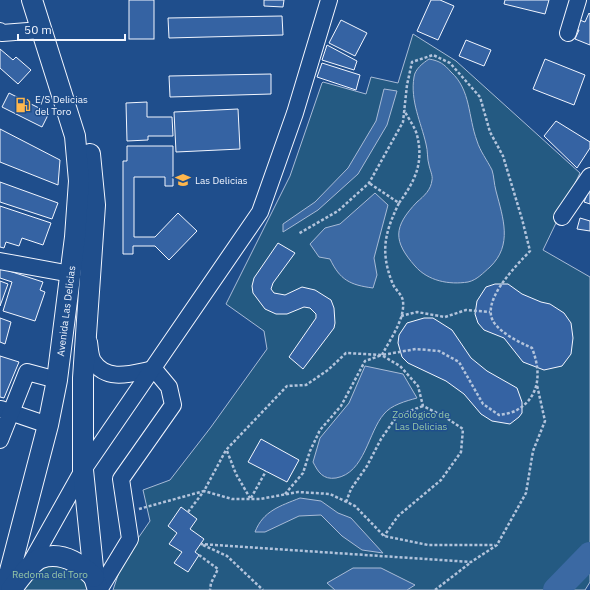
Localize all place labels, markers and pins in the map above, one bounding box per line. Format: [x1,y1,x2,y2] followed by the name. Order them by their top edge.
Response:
[35,93,88,118] place label: E/S Delicias del Toro
[14,96,32,114] fuel station icon: E/S Delicias del Toro
[174,171,192,189] school or university icon: Las Delicias
[195,174,248,187] place label: Las Delicias

